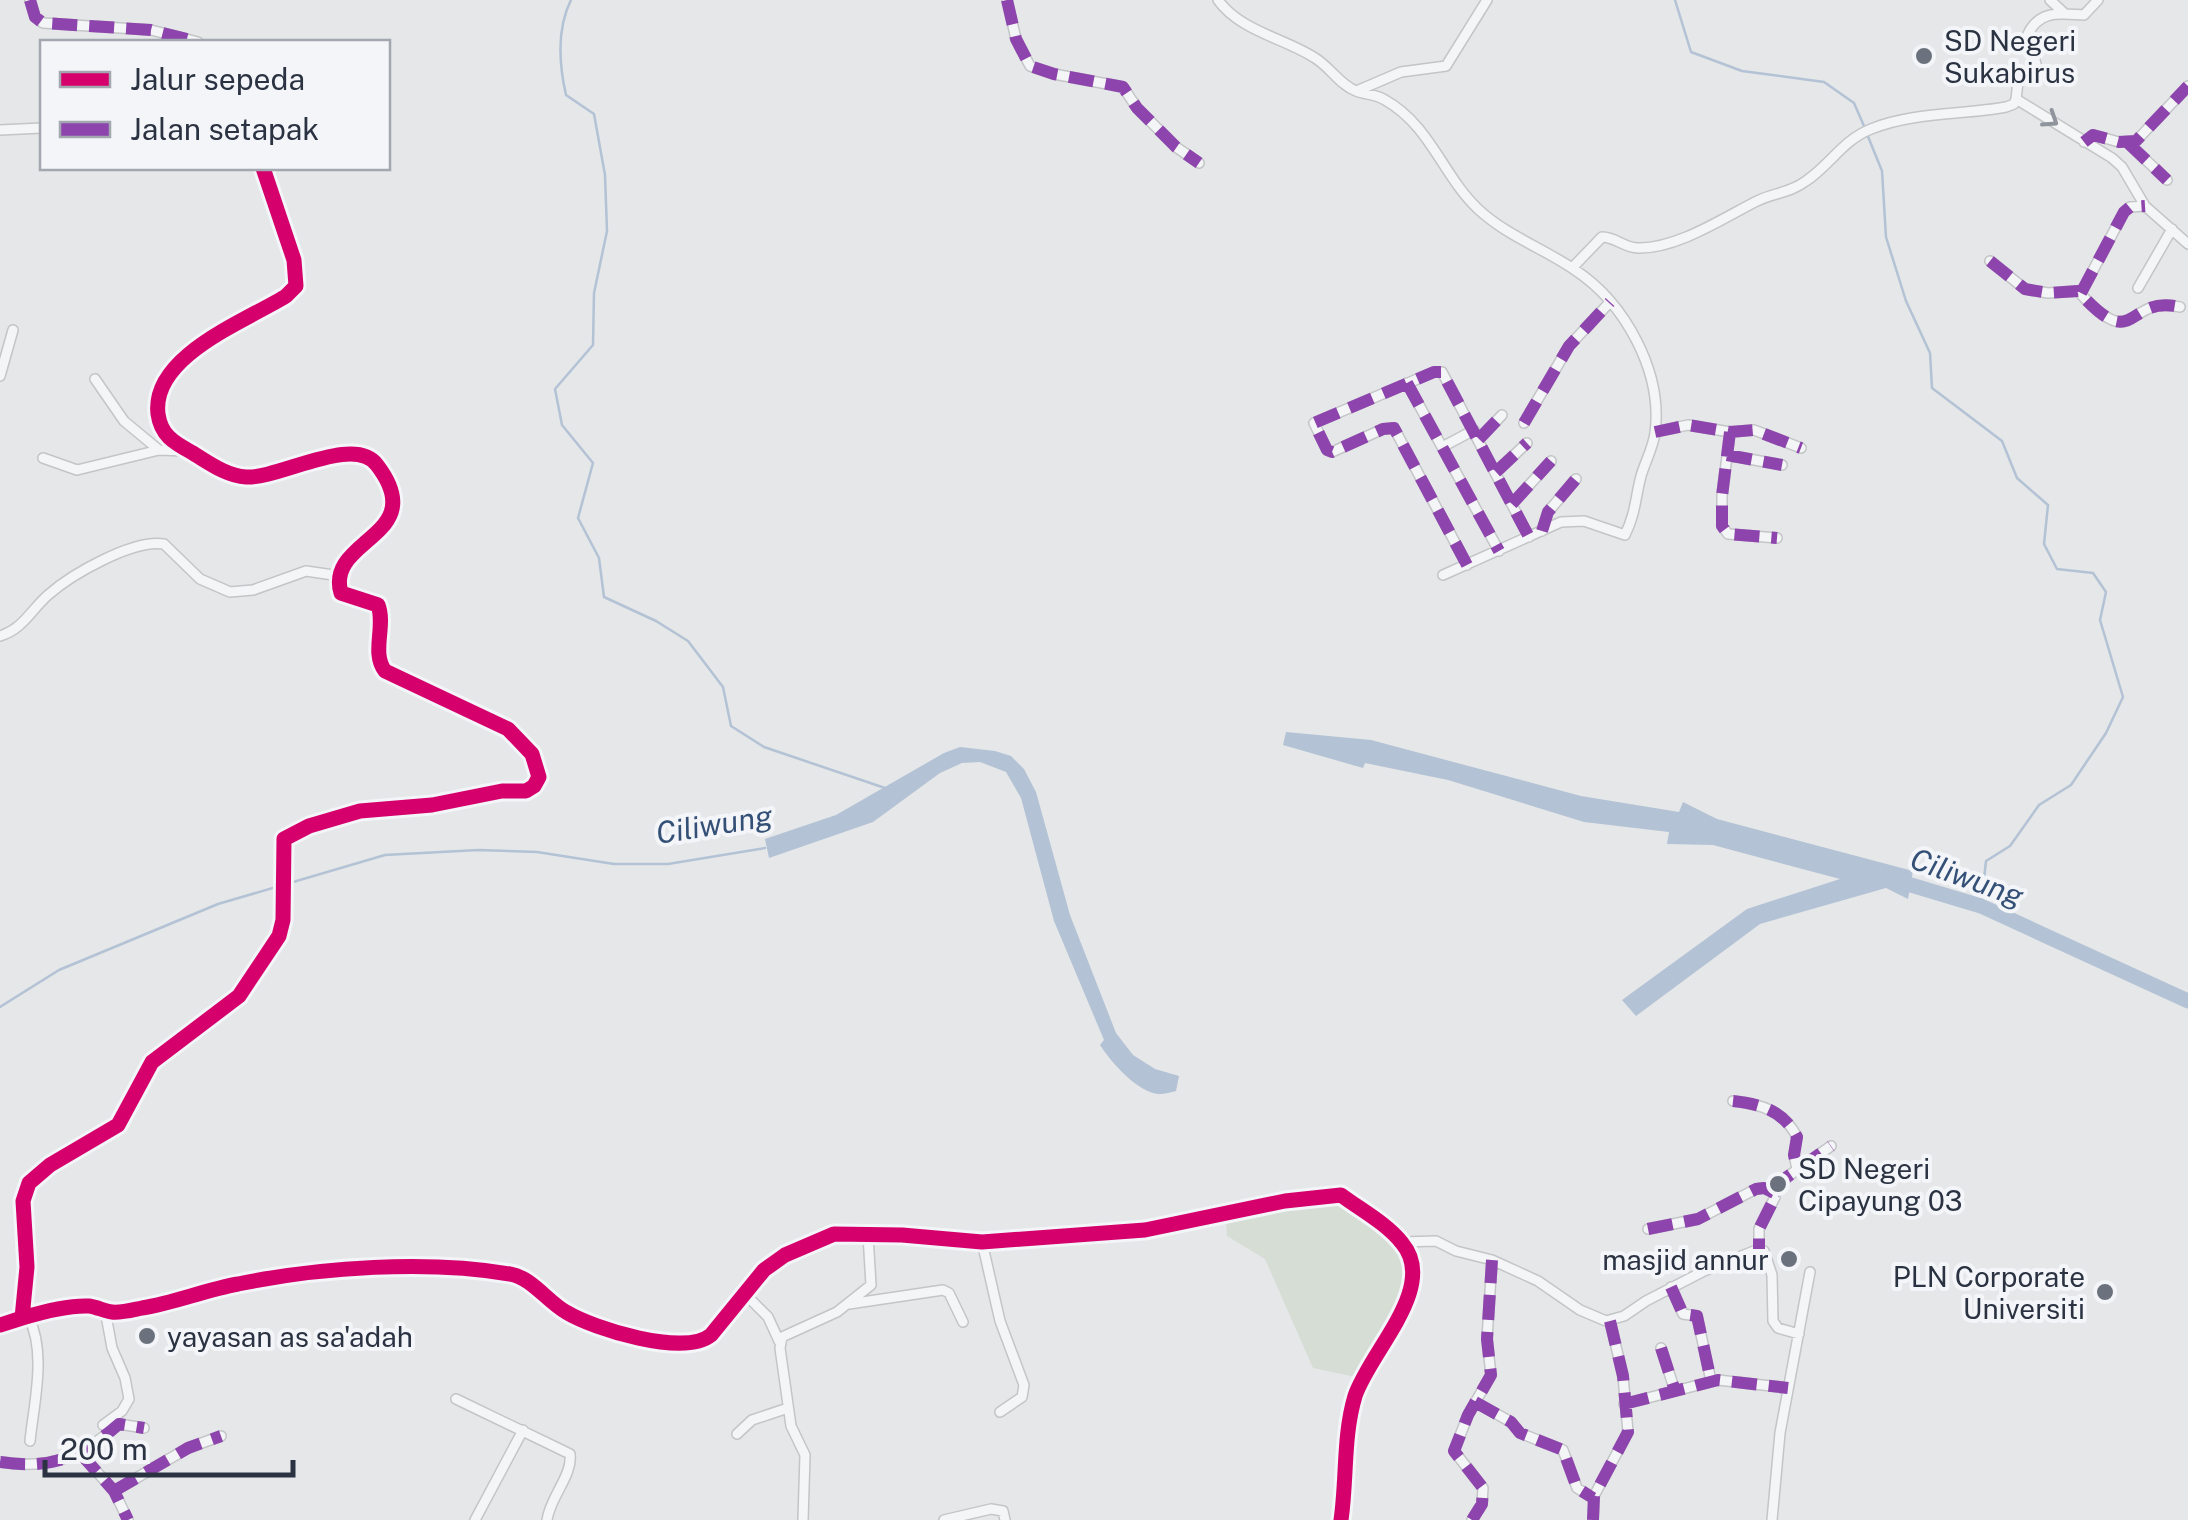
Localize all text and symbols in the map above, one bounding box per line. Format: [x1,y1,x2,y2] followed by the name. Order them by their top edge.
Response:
[1944,24,2076,89] place label: SD Negeri Sukabirus
[40,40,390,170] legend
[1913,45,1935,67] marker: SD Negeri Sukabirus
[130,61,305,97] text: Jalur sepeda
[2040,107,2058,126] one-way arrow
[130,111,319,147] text: Jalan setapak
[653,797,775,851] water label: Ciliwung
[1906,840,2029,914] water label: Ciliwung
[1798,1152,1962,1217] place label: SD Negeri Cipayung 03
[1767,1173,1789,1195] marker: SD Negeri Cipayung 03
[1602,1243,1769,1276] place label: masjid annur
[1778,1248,1800,1270] marker: masjid annur
[1893,1260,2085,1325] place label: PLN Corporate Universiti
[2094,1281,2116,1303] marker: PLN Corporate Universiti
[167,1320,413,1353] place label: yayasan as sa'adah
[136,1325,158,1347] marker: yayasan as sa'adah
[45,1415,292,1477] scale bar
[60,1431,148,1467] text: 200 m

